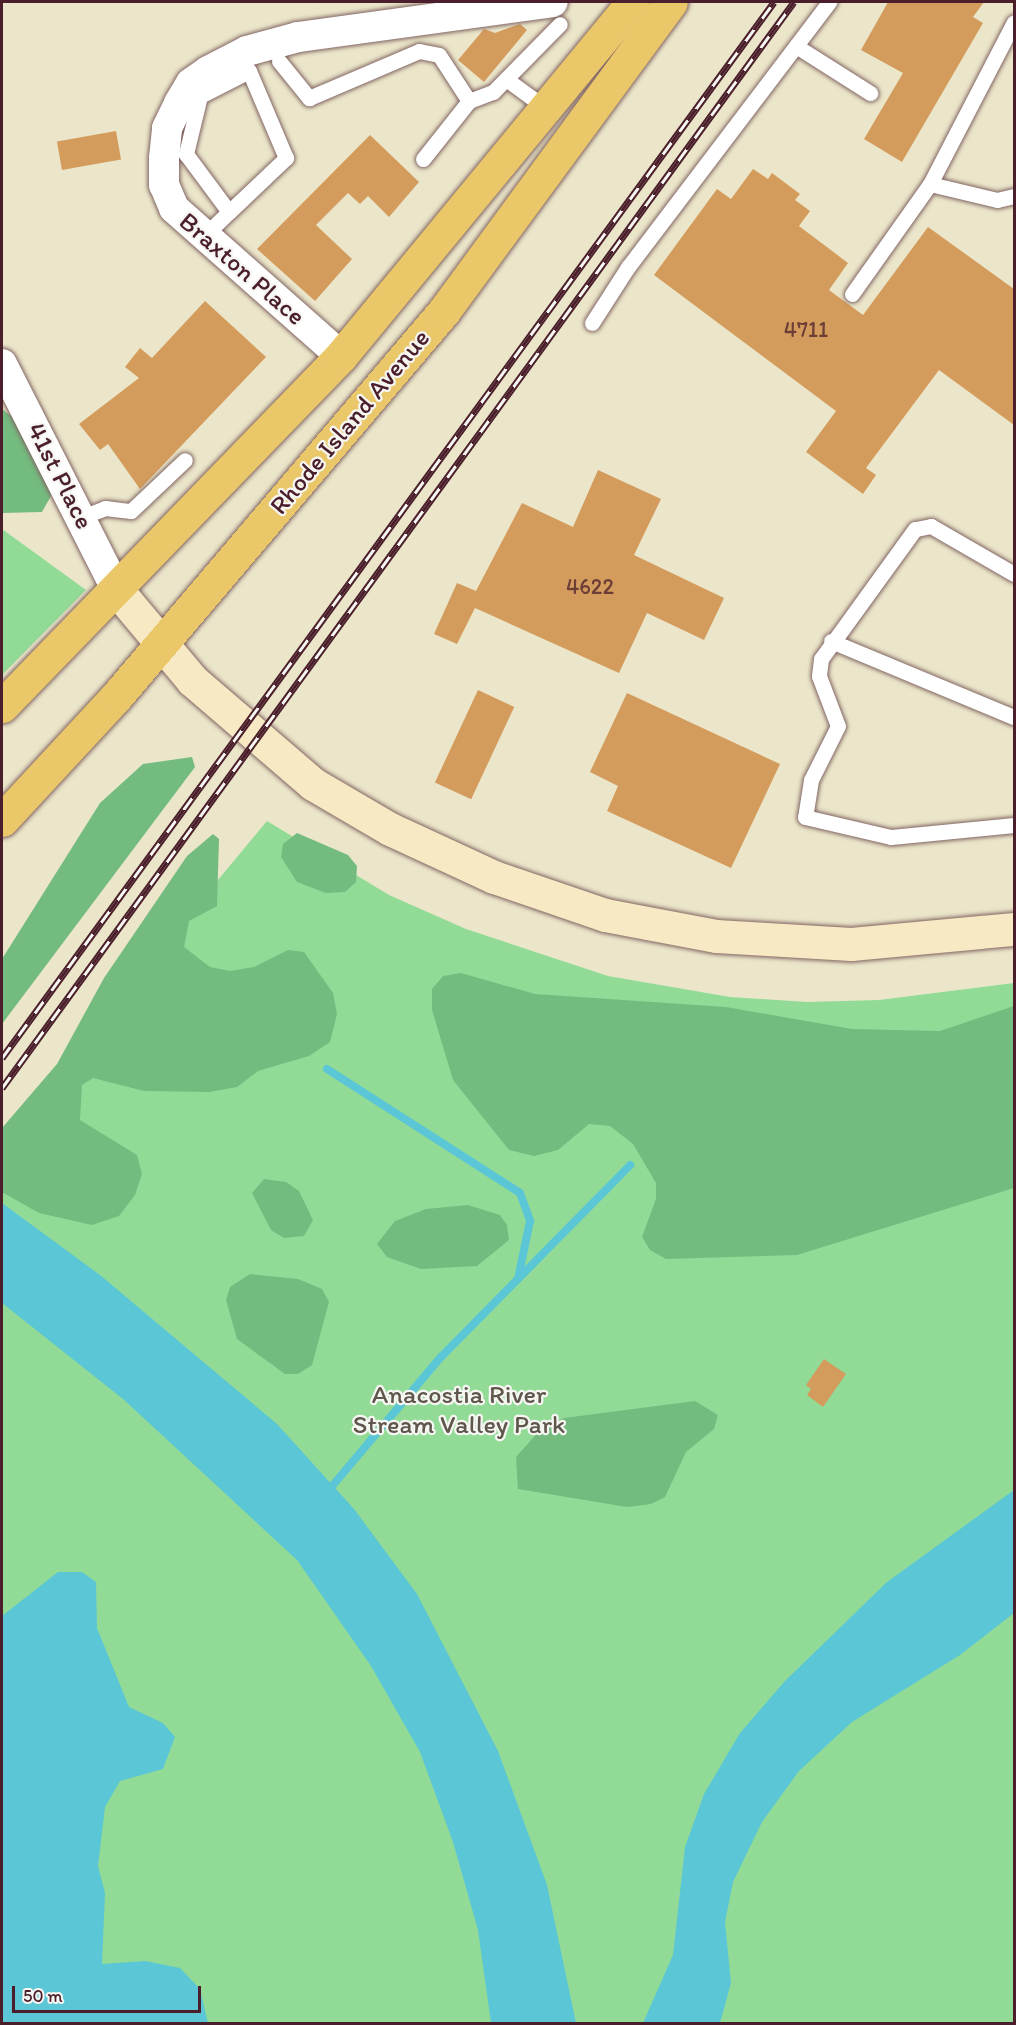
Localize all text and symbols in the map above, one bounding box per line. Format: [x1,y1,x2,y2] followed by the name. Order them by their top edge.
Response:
[173,206,311,332] street label: Braxton Place
[784,317,828,343] house number: 4711
[263,323,437,521] street label: Rhode Island Avenue
[20,418,100,534] street label: 41st Place
[566,574,614,600] house number: 4622
[353,1379,565,1440] park label: Anacostia River Stream Valley Park
[15,1974,204,2012] scale bar
[23,1985,63,2007] text: 50 m

